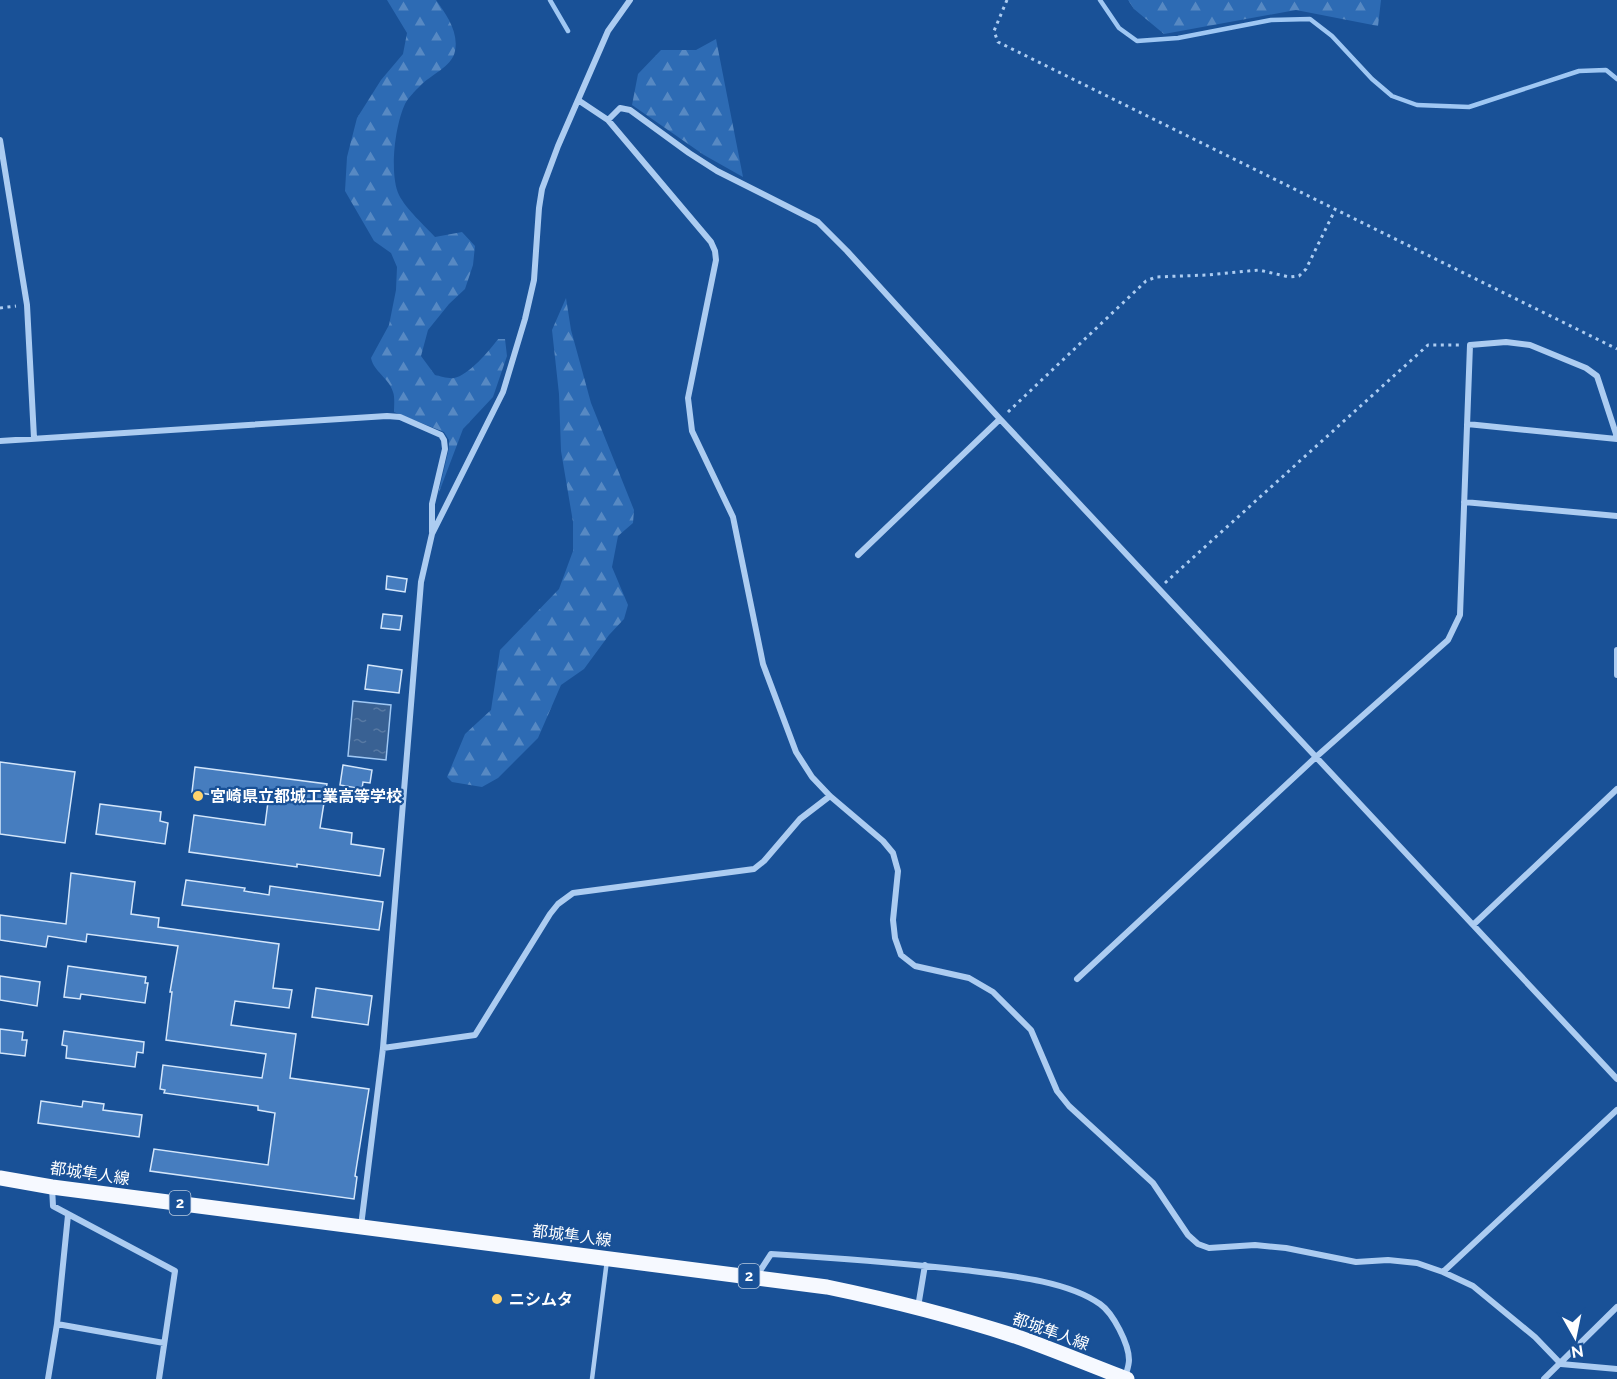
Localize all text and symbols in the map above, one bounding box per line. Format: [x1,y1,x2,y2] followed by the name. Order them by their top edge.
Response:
[210,787,402,806] place label: 宮崎県立都城工業高等学校
[191,789,205,803] marker: 宮崎県立都城工業高等学校
[49,1159,131,1188] street label: 都城隼人線
[170,1191,190,1215] road number: 2
[531,1221,613,1250] street label: 都城隼人線
[738,1264,760,1288] road number: 2
[509,1290,573,1309] place label: ニシムタ
[490,1292,504,1306] marker: ニシムタ
[1545,1307,1605,1367] north arrow
[1010,1309,1092,1354] street label: 都城隼人線
[1570,1341,1585,1362] text: N

